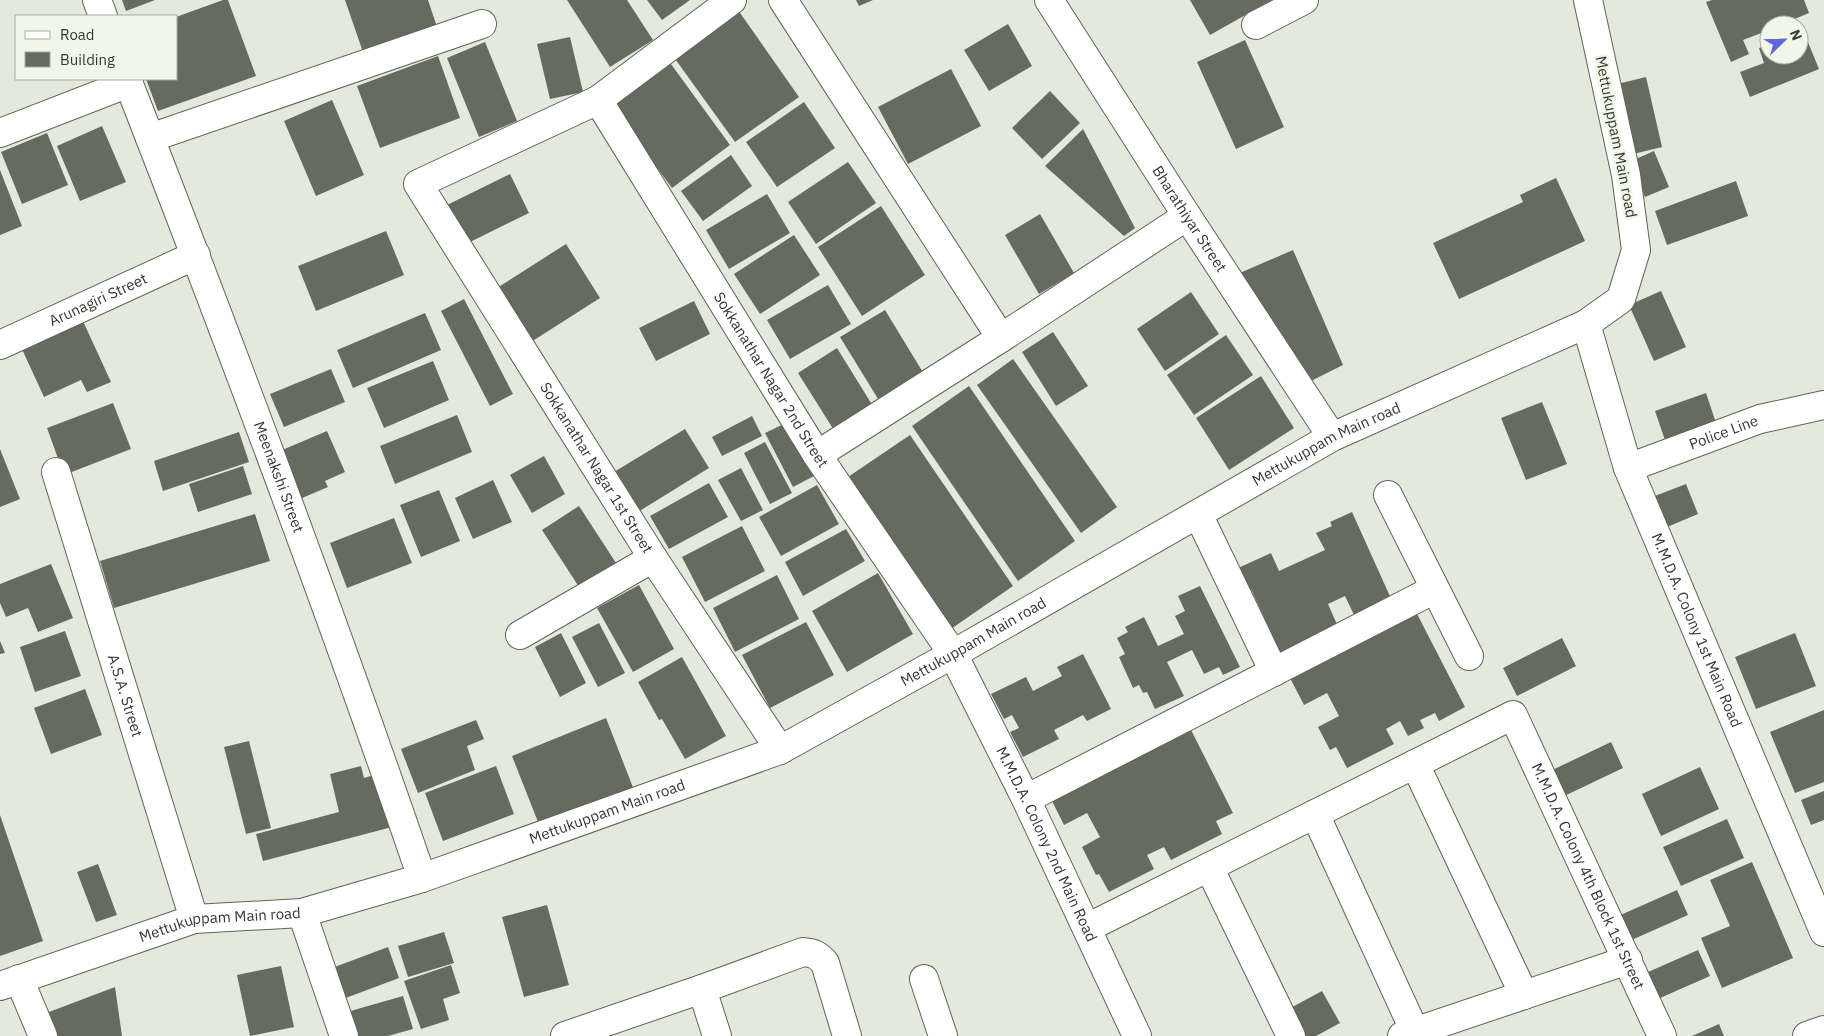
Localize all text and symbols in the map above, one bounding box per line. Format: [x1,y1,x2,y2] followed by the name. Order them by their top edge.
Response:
[15,15,178,80] legend
[1759,15,1809,65] north arrow
[60,25,95,44] text: Road
[1786,27,1806,43] text: N
[60,50,115,69] text: Building
[1591,54,1641,219] street label: Mettukuppam Main road
[1148,162,1231,275] street label: Bharathiyar Street
[46,269,150,330] street label: Arunagiri Street
[710,288,833,471] street label: Sokkanathar Nagar 2nd Street
[536,379,657,556] street label: Sokkanathar Nagar 1st Street
[1249,398,1403,490] street label: Mettukuppam Main road
[1686,411,1761,454] street label: Police Line
[250,419,308,535] street label: Meenakshi Street
[1647,530,1746,730] street label: M.M.D.A. Colony 1st Main Road
[897,593,1049,690] street label: Mettukuppam Main road
[104,652,147,739] street label: A.S.A. Street
[992,743,1101,945] street label: M.M.D.A. Colony 2nd Main Road
[1528,760,1649,992] street label: M.M.D.A. Colony 4th Block 1st Street
[526,775,688,848] street label: Mettukuppam Main road
[136,903,301,946] street label: Mettukuppam Main road

